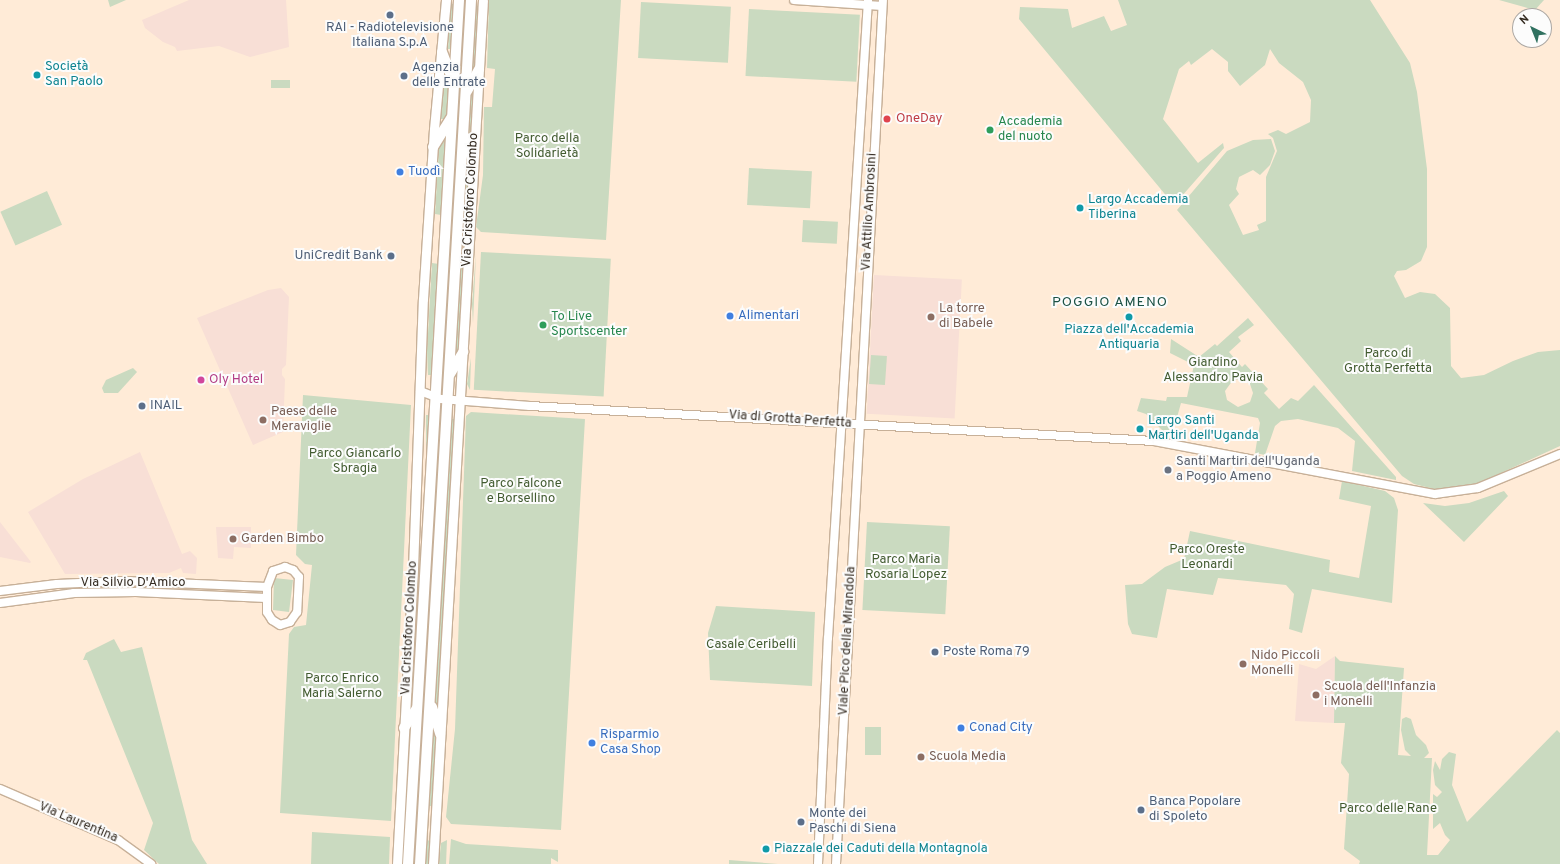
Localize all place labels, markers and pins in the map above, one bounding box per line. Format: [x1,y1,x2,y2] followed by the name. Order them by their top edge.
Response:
[385,10,395,20] marker: RAI - Radiotelevisione Italiana S.p.A
[326,21,454,52] place label: RAI - Radiotelevisione Italiana S.p.A
[45,60,103,91] place label: Società San Paolo
[412,61,486,92] place label: Agenzia delle Entrate
[32,70,42,80] marker: Società San Paolo
[399,71,409,81] marker: Agenzia delle Entrate
[896,111,942,127] place label: OneDay
[881,113,893,125] marker: OneDay
[998,115,1062,146] place label: Accademia del nuoto
[985,125,995,135] marker: Accademia del nuoto
[408,164,440,180] place label: Tuodì
[395,167,405,177] marker: Tuodì
[1088,193,1189,224] place label: Largo Accademia Tiberina
[1075,203,1085,213] marker: Largo Accademia Tiberina
[295,248,383,264] place label: UniCredit Bank
[386,251,396,261] marker: UniCredit Bank
[939,302,993,333] place label: La torre di Babele
[738,308,799,324] place label: Alimentari
[551,310,627,341] place label: To Live Sportscenter
[725,311,735,321] marker: Alimentari
[926,312,936,322] marker: La torre di Babele
[1124,312,1134,322] marker: Piazza dell'Accademia Antiquaria
[538,320,548,330] marker: To Live Sportscenter
[1064,323,1194,354] place label: Piazza dell'Accademia Antiquaria
[209,372,263,388] place label: Oly Hotel
[196,375,206,385] marker: Oly Hotel
[150,398,182,414] place label: INAIL
[137,401,147,411] marker: INAIL
[271,405,337,436] place label: Paese delle Meraviglie
[1148,414,1259,445] place label: Largo Santi Martiri dell'Uganda
[258,415,268,425] marker: Paese delle Meraviglie
[1135,424,1145,434] marker: Largo Santi Martiri dell'Uganda
[1176,455,1319,486] place label: Santi Martiri dell'Uganda a Poggio Ameno
[1163,465,1173,475] marker: Santi Martiri dell'Uganda a Poggio Ameno
[241,531,324,547] place label: Garden Bimbo
[228,534,238,544] marker: Garden Bimbo
[943,644,1030,660] place label: Poste Roma 79
[930,647,940,657] marker: Poste Roma 79
[1251,649,1320,680] place label: Nido Piccoli Monelli
[1238,659,1248,669] marker: Nido Piccoli Monelli
[1324,680,1436,711] place label: Scuola dell'Infanzia i Monelli
[1311,690,1321,700] marker: Scuola dell'Infanzia i Monelli
[969,720,1033,736] place label: Conad City
[956,723,966,733] marker: Conad City
[600,728,661,759] place label: Risparmio Casa Shop
[587,738,597,748] marker: Risparmio Casa Shop
[929,749,1006,765] place label: Scuola Media
[916,752,926,762] marker: Scuola Media
[1149,795,1241,826] place label: Banca Popolare di Spoleto
[1136,805,1146,815] marker: Banca Popolare di Spoleto
[809,807,896,838] place label: Monte dei Paschi di Siena
[796,817,806,827] marker: Monte dei Paschi di Siena
[774,841,988,857] place label: Piazzale dei Caduti della Montagnola
[761,844,771,854] marker: Piazzale dei Caduti della Montagnola

